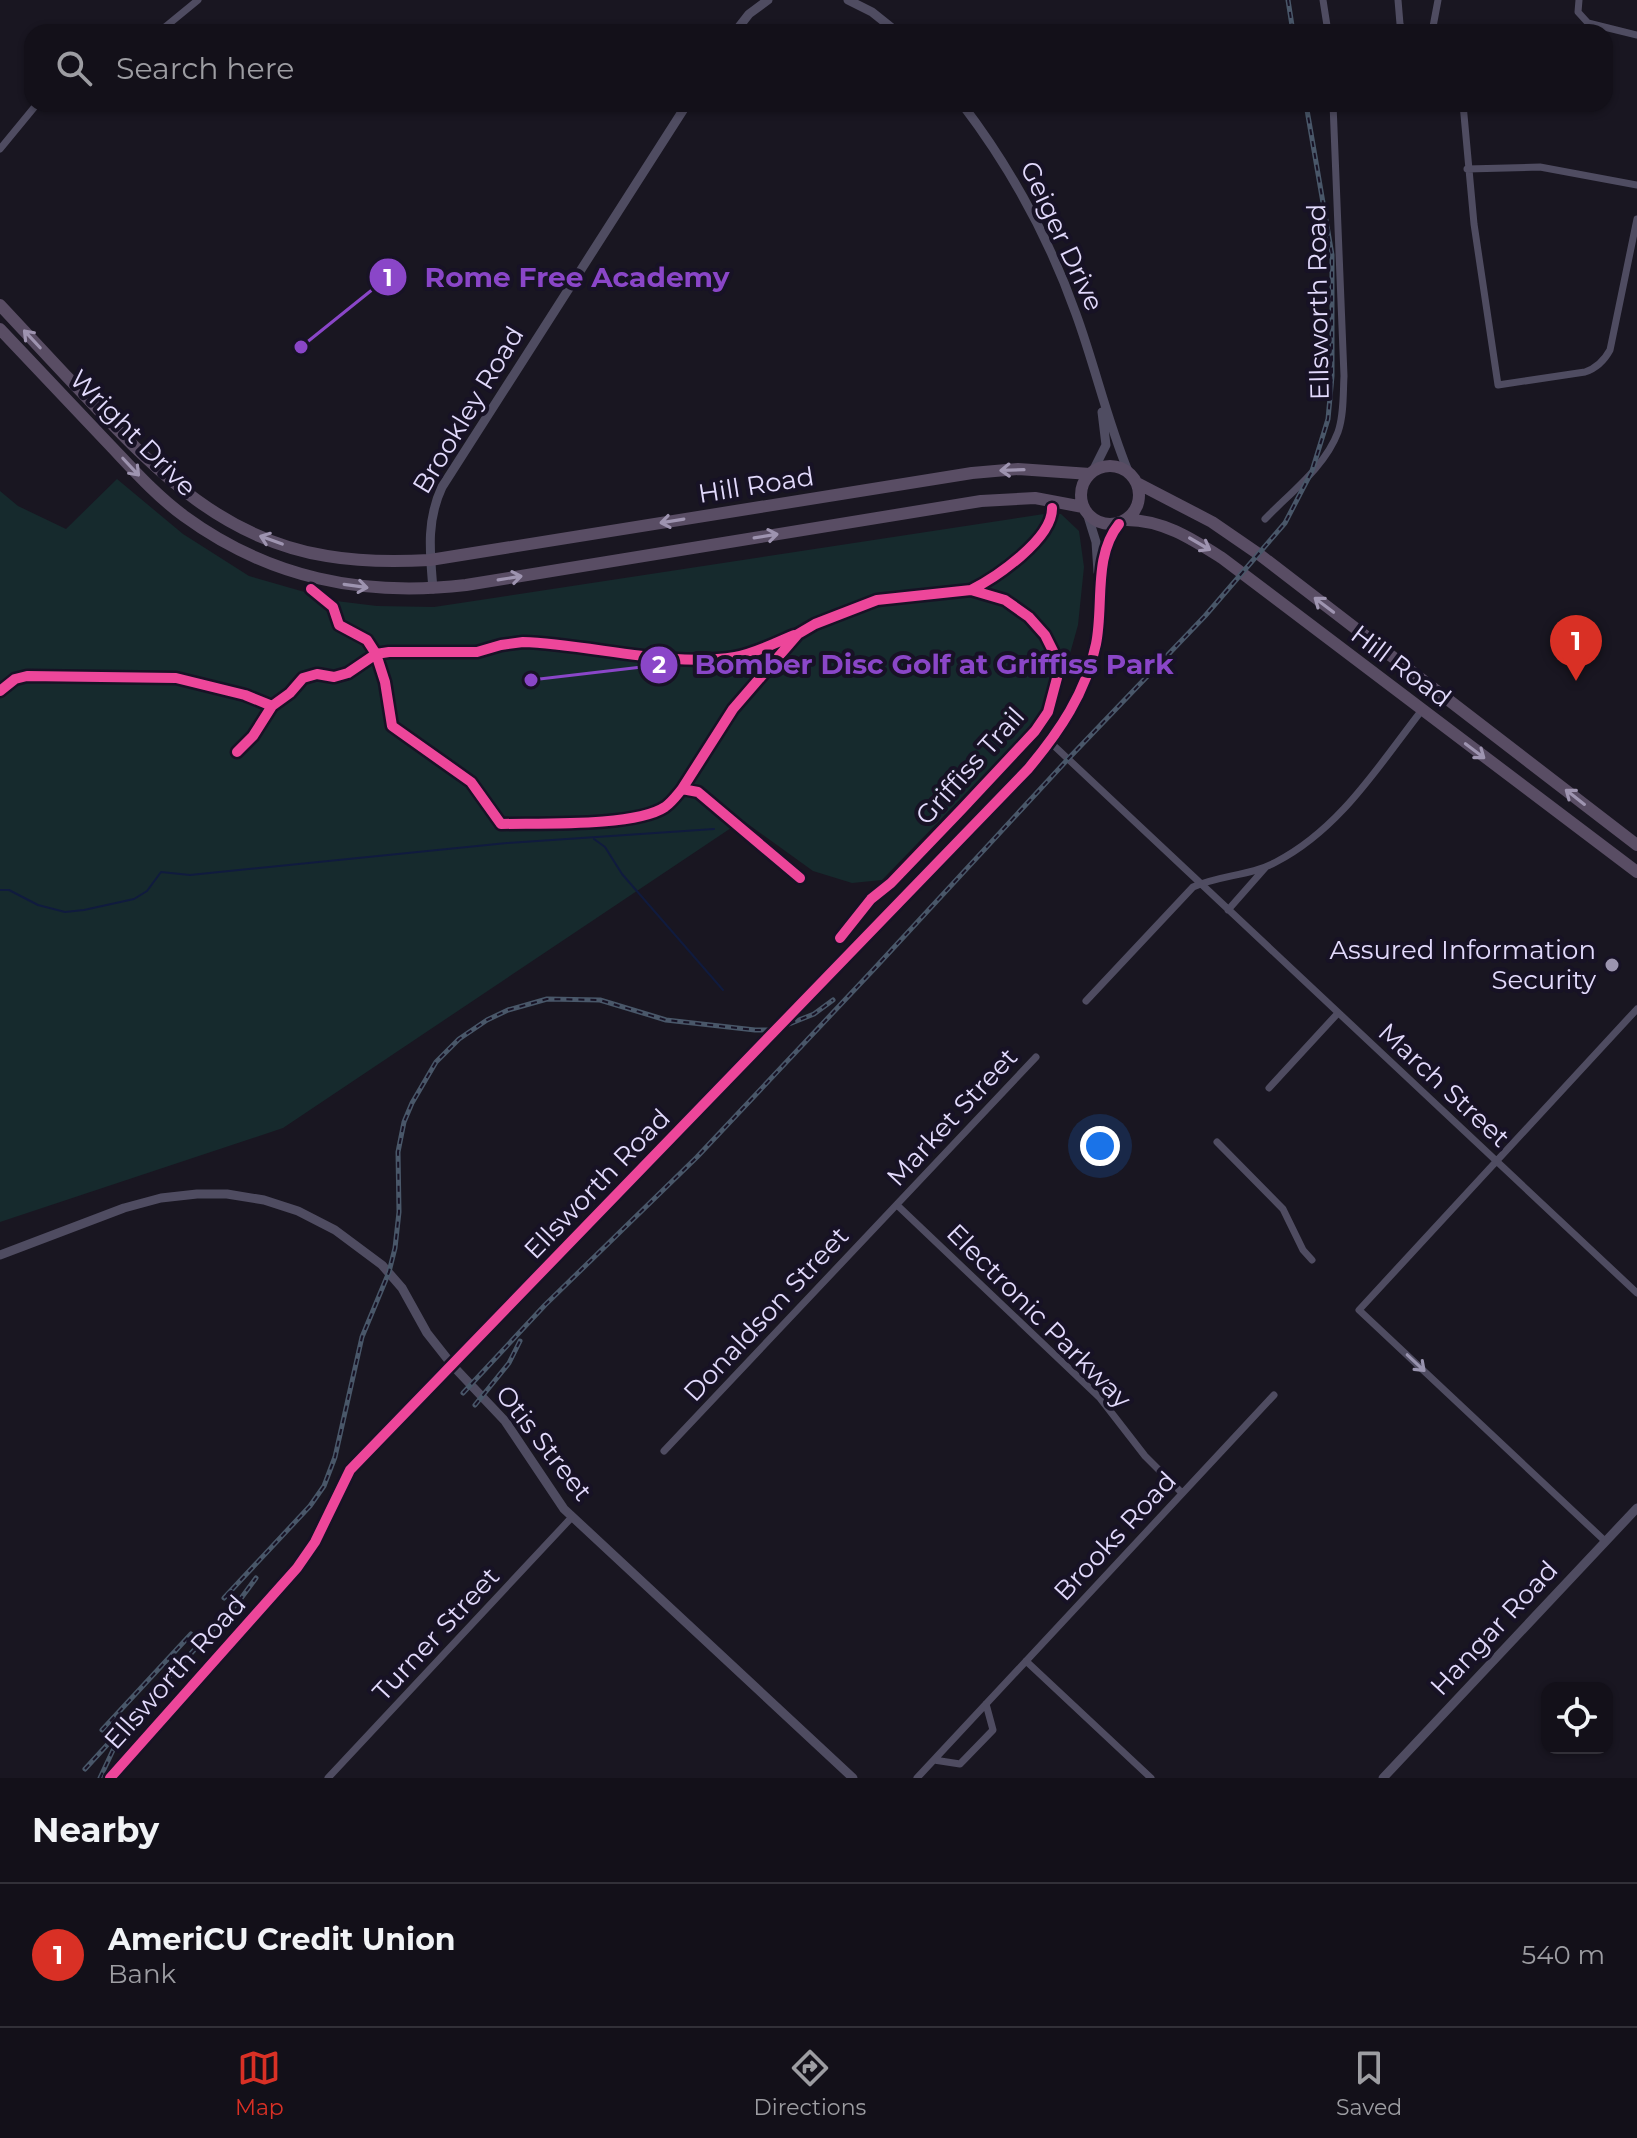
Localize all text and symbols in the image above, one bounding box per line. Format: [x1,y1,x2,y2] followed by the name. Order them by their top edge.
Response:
[24,24,1613,112] search box
[52,46,96,90] icon: search
[116,50,294,87] text: Search here
[1013,156,1111,316] street label: Geiger Drive
[1300,204,1336,400] street label: Ellsworth Road
[368,251,745,303] callout: Rome Free Academy
[425,260,730,294] text: Rome Free Academy
[383,263,393,292] text: 1
[406,321,530,499] street label: Brookley Road
[22,329,41,349] one-way arrow
[63,363,203,503] street label: Wright Drive
[121,457,140,477] one-way arrow
[696,460,816,510] street label: Hill Road
[999,463,1026,478] one-way arrow
[660,514,686,529] one-way arrow
[753,528,779,543] one-way arrow
[259,532,284,547] one-way arrow
[1188,536,1211,552] one-way arrow
[497,570,522,585] one-way arrow
[343,579,368,594] one-way arrow
[1314,596,1336,613] one-way arrow
[1550,615,1602,681] pin: 1
[1345,618,1457,714] street label: Hill Road
[639,639,1190,691] callout: Bomber Disc Golf at Griffiss Park
[695,647,1174,681] text: Bomber Disc Golf at Griffiss Park
[652,650,666,679] text: 2
[909,701,1031,831] street label: Griffiss Trail
[1464,742,1485,759] one-way arrow
[1565,789,1586,806] one-way arrow
[1330,934,1597,996] place label: Assured Information Security
[1603,956,1621,974] marker: Assured Information Security
[1372,1016,1516,1154] street label: March Street
[880,1041,1024,1193] street label: Market Street
[517,1102,677,1266] street label: Ellsworth Road
[1080,1126,1120,1166] your location
[940,1217,1139,1416] street label: Electronic Parkway
[677,1220,855,1408] street label: Donaldson Street
[1406,1353,1426,1372] one-way arrow
[489,1379,599,1507] street label: Otis Street
[1047,1465,1183,1607] street label: Brooks Road
[1424,1554,1564,1702] street label: Hangar Road
[366,1560,506,1708] street label: Turner Street
[97,1588,253,1756] street label: Ellsworth Road
[1541,1682,1613,1754] map controls
[1541,1682,1613,1754] button: locate
[32,1809,159,1851] text: Nearby
[108,1921,456,1958] text: AmeriCU Credit Union
[53,1939,63,1971] text: 1
[1521,1939,1605,1971] text: 540 m
[108,1958,176,1990] text: Bank
[235,2046,284,2121] tab: Map
[754,2046,866,2121] tab: Directions
[1336,2046,1402,2121] tab: Saved

